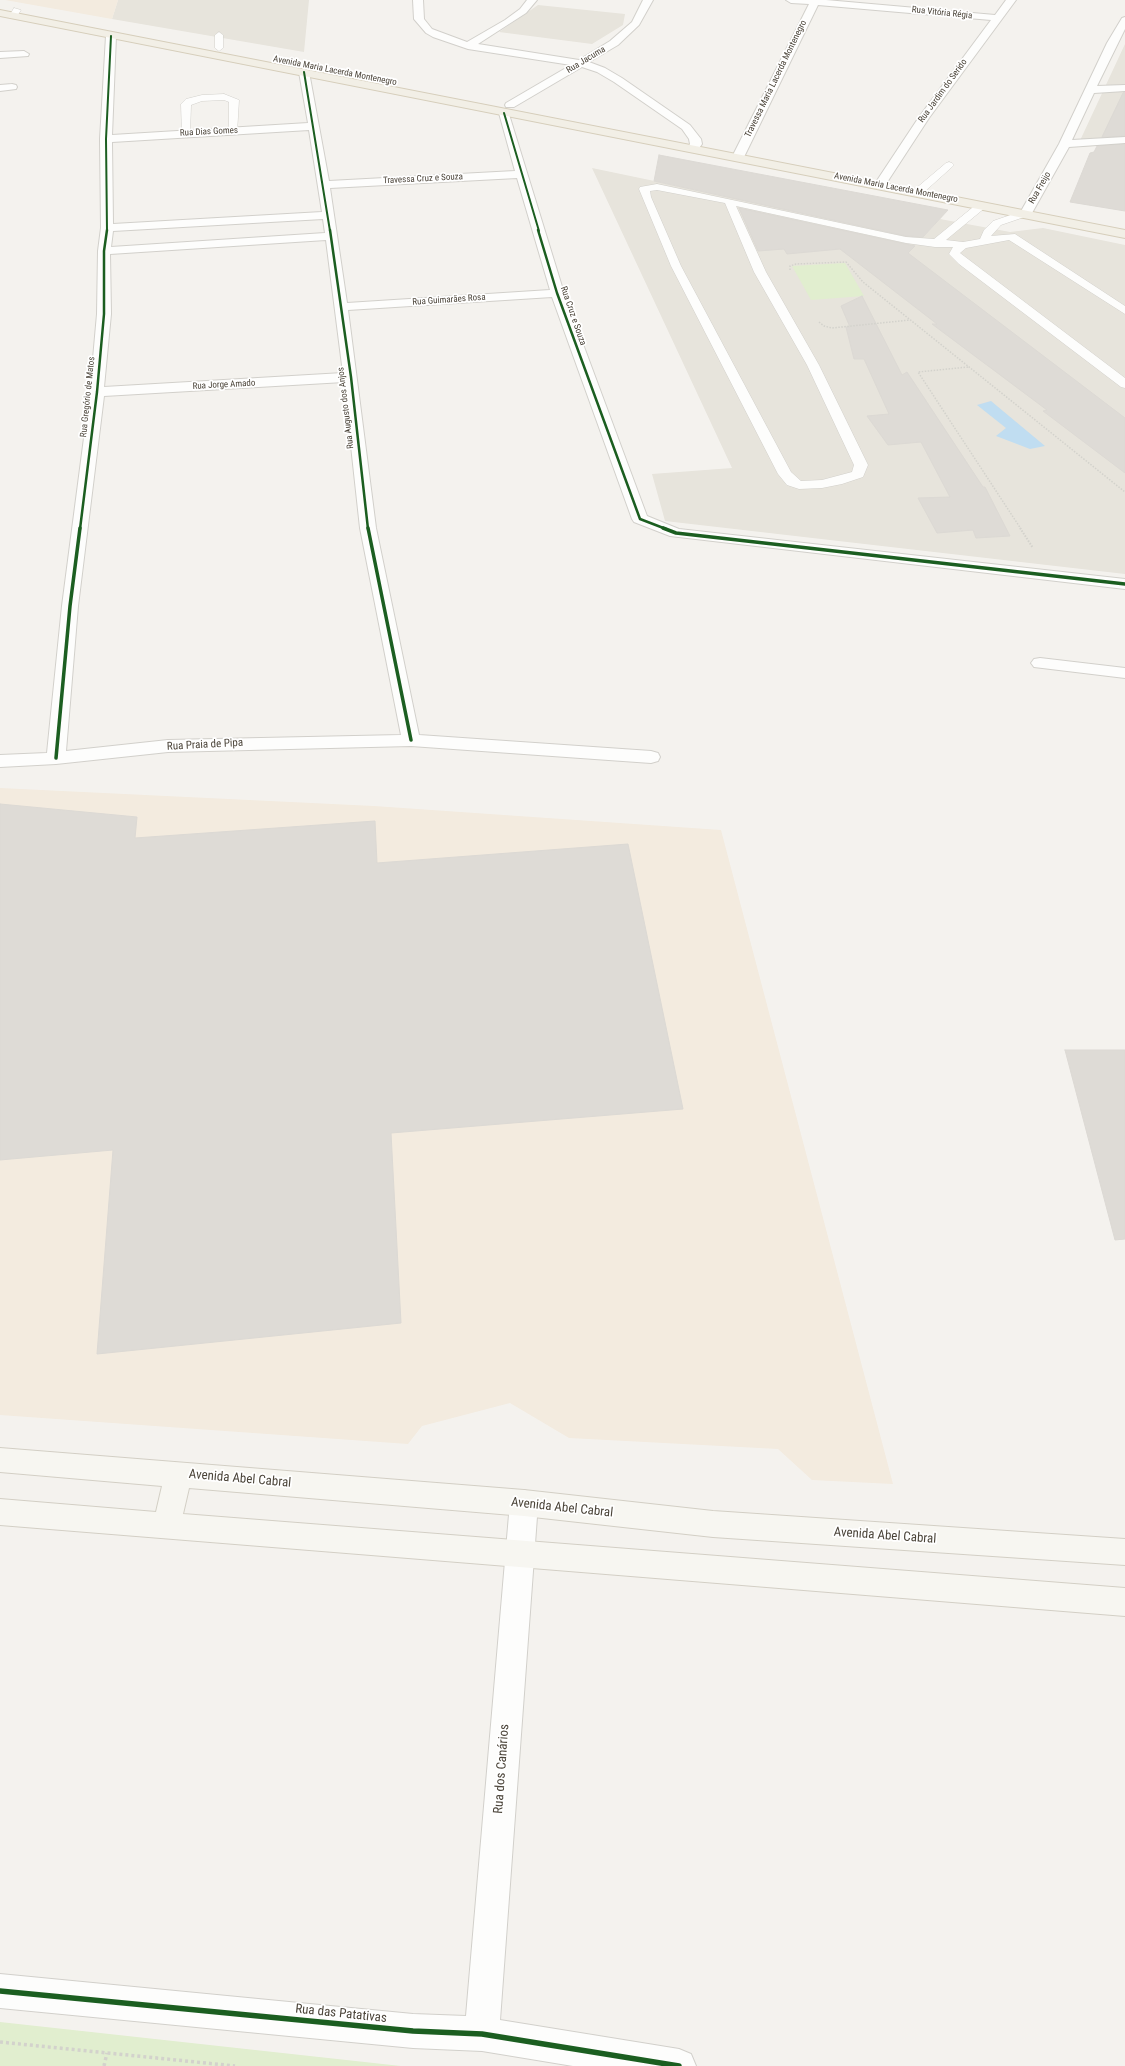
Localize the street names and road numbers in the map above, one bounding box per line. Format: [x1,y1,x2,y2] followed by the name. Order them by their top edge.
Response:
[911,4,973,22] street label: Rua Vitória Régia
[743,19,809,139] street label: Travessa Maria Lacerda Montenegro
[564,44,608,76] street label: Rua Jacuma
[272,54,398,88] street label: Avenida Maria Lacerda Montenegro
[916,57,970,125] street label: Rua Jardim do Serido
[180,125,238,139] street label: Rua Dias Gomes
[1027,170,1053,206] street label: Rua Freijo
[833,171,959,205] street label: Avenida Maria Lacerda Montenegro
[383,172,463,186] street label: Travessa Cruz e Souza
[558,285,588,347] street label: Rua Cruz e Souza
[412,292,486,308] street label: Rua Guimarães Rosa
[78,356,98,438] street label: Rua Gregório de Matos
[336,366,356,450] street label: Rua Augusto dos Anjos
[192,378,256,392] street label: Rua Jorge Amado
[167,736,243,754] street label: Rua Praia de Pipa
[188,1467,292,1491] street label: Avenida Abel Cabral
[510,1495,614,1521] street label: Avenida Abel Cabral
[833,1525,937,1547] street label: Avenida Abel Cabral
[491,1724,513,1814] street label: Rua dos Canários
[295,2001,387,2027] street label: Rua das Patativas

